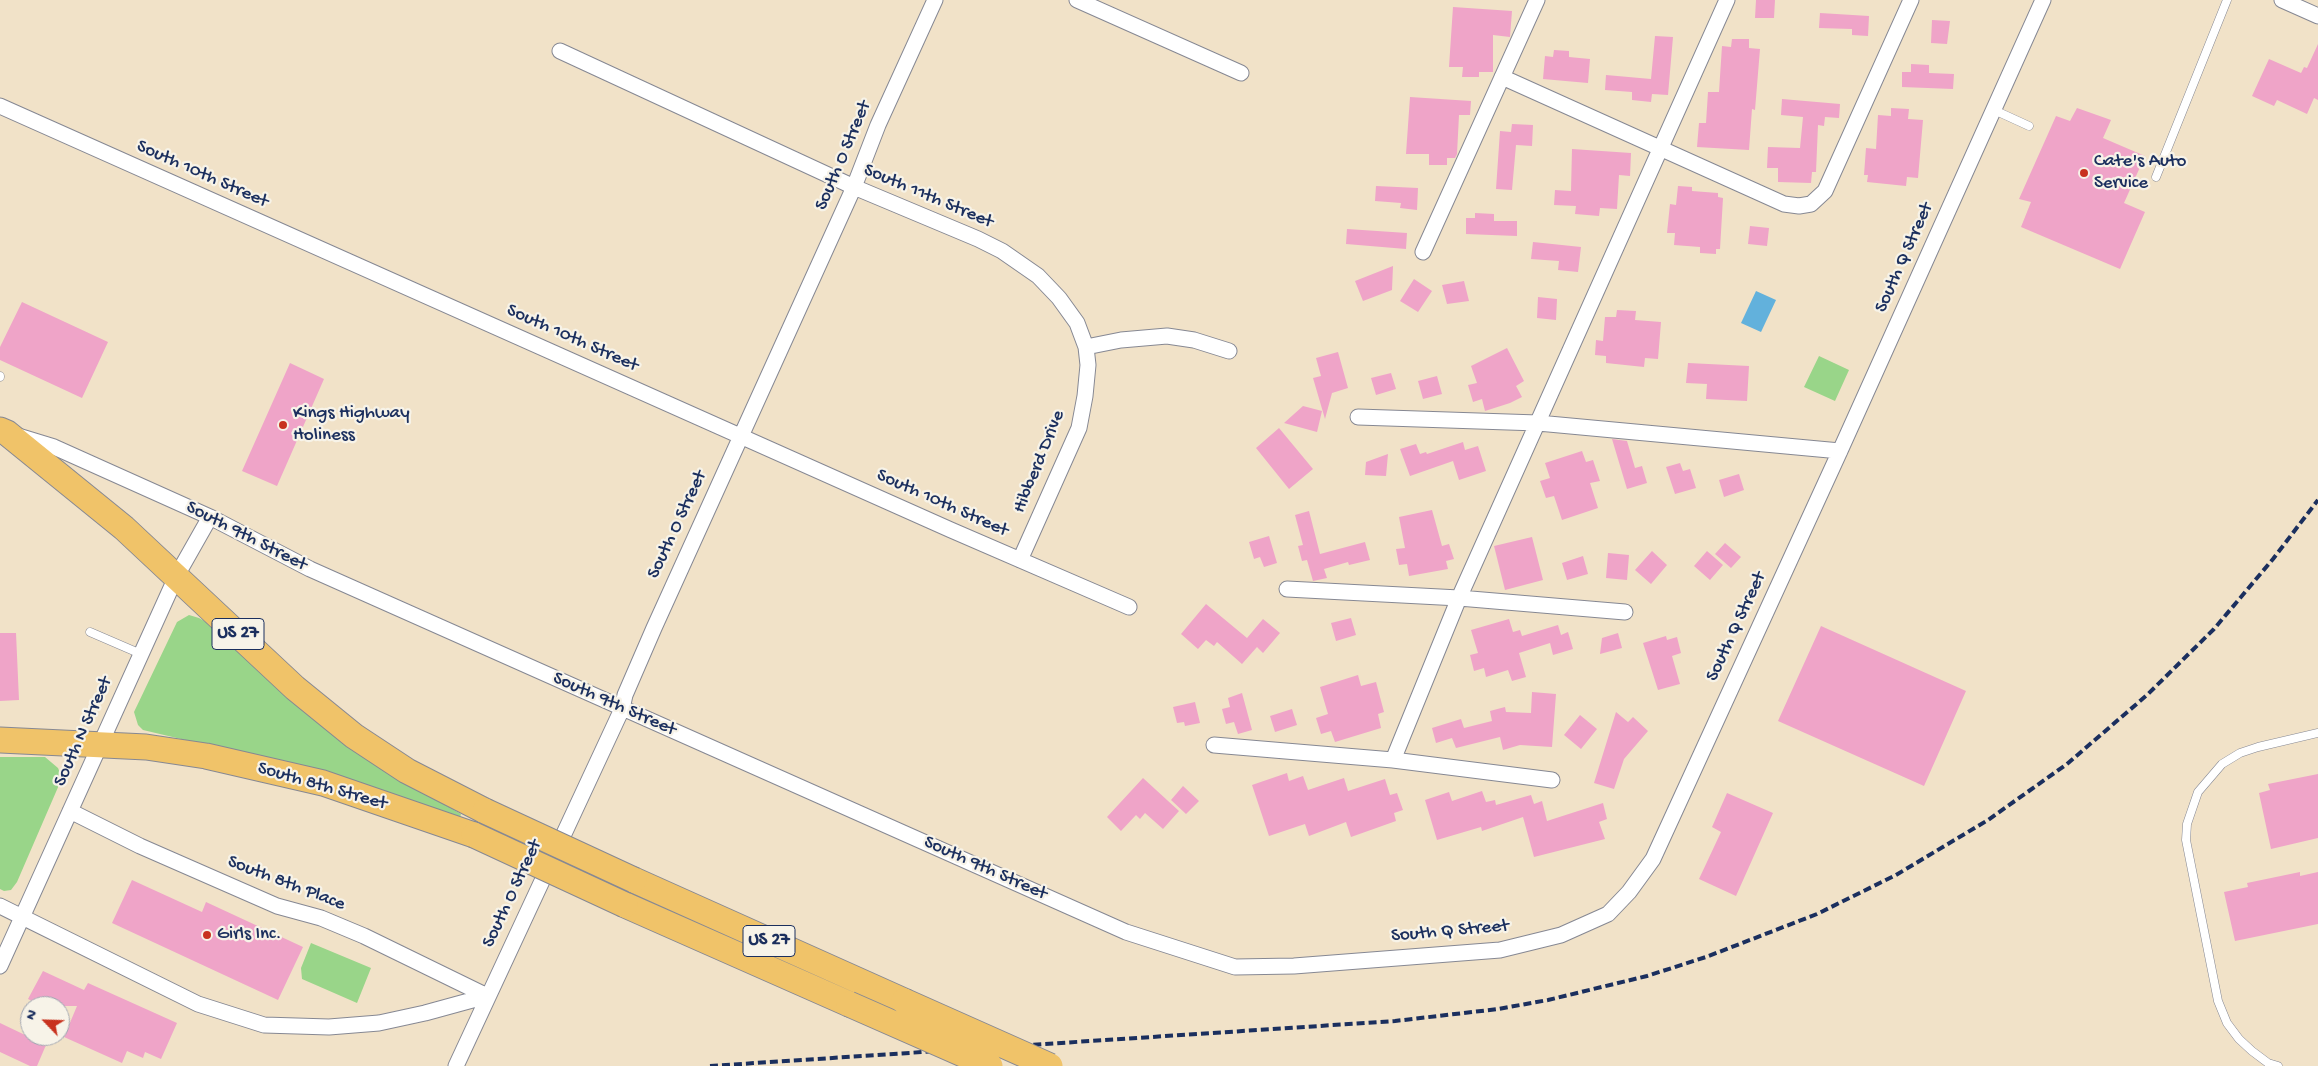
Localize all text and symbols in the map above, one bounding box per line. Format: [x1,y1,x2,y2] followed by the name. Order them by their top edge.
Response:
[811,98,877,214] street label: South O Street
[133,136,271,214] street label: South 10th Street
[2094,151,2186,195] place label: Cate's Auto Service
[860,159,996,235] street label: South 11th Street
[2078,167,2090,179] marker: Cate's Auto Service
[1871,199,1939,317] street label: South Q Street
[503,300,641,378] street label: South 10th Street
[293,403,410,447] place label: Kings Highway Holiness
[1009,407,1071,517] street label: Hibberd Drive
[277,419,289,431] marker: Kings Highway Holiness
[873,465,1011,543] street label: South 10th Street
[643,467,713,583] street label: South O Street
[182,497,310,577] street label: South 9th Street
[1702,569,1772,685] street label: South Q Street
[212,618,264,650] road number: US 27
[549,668,679,742] street label: South 9th Street
[50,674,118,790] street label: South N Street
[255,758,389,816] street label: South 8th Street
[920,832,1050,906] street label: South 9th Street
[478,836,548,952] street label: South O Street
[224,851,348,917] street label: South 8th Place
[1390,916,1510,948] street label: South Q Street
[217,924,282,946] place label: Girls Inc.
[743,926,795,956] road number: US 27
[201,929,213,941] marker: Girls Inc.
[20,996,70,1046] north arrow
[22,1007,41,1023] text: N

